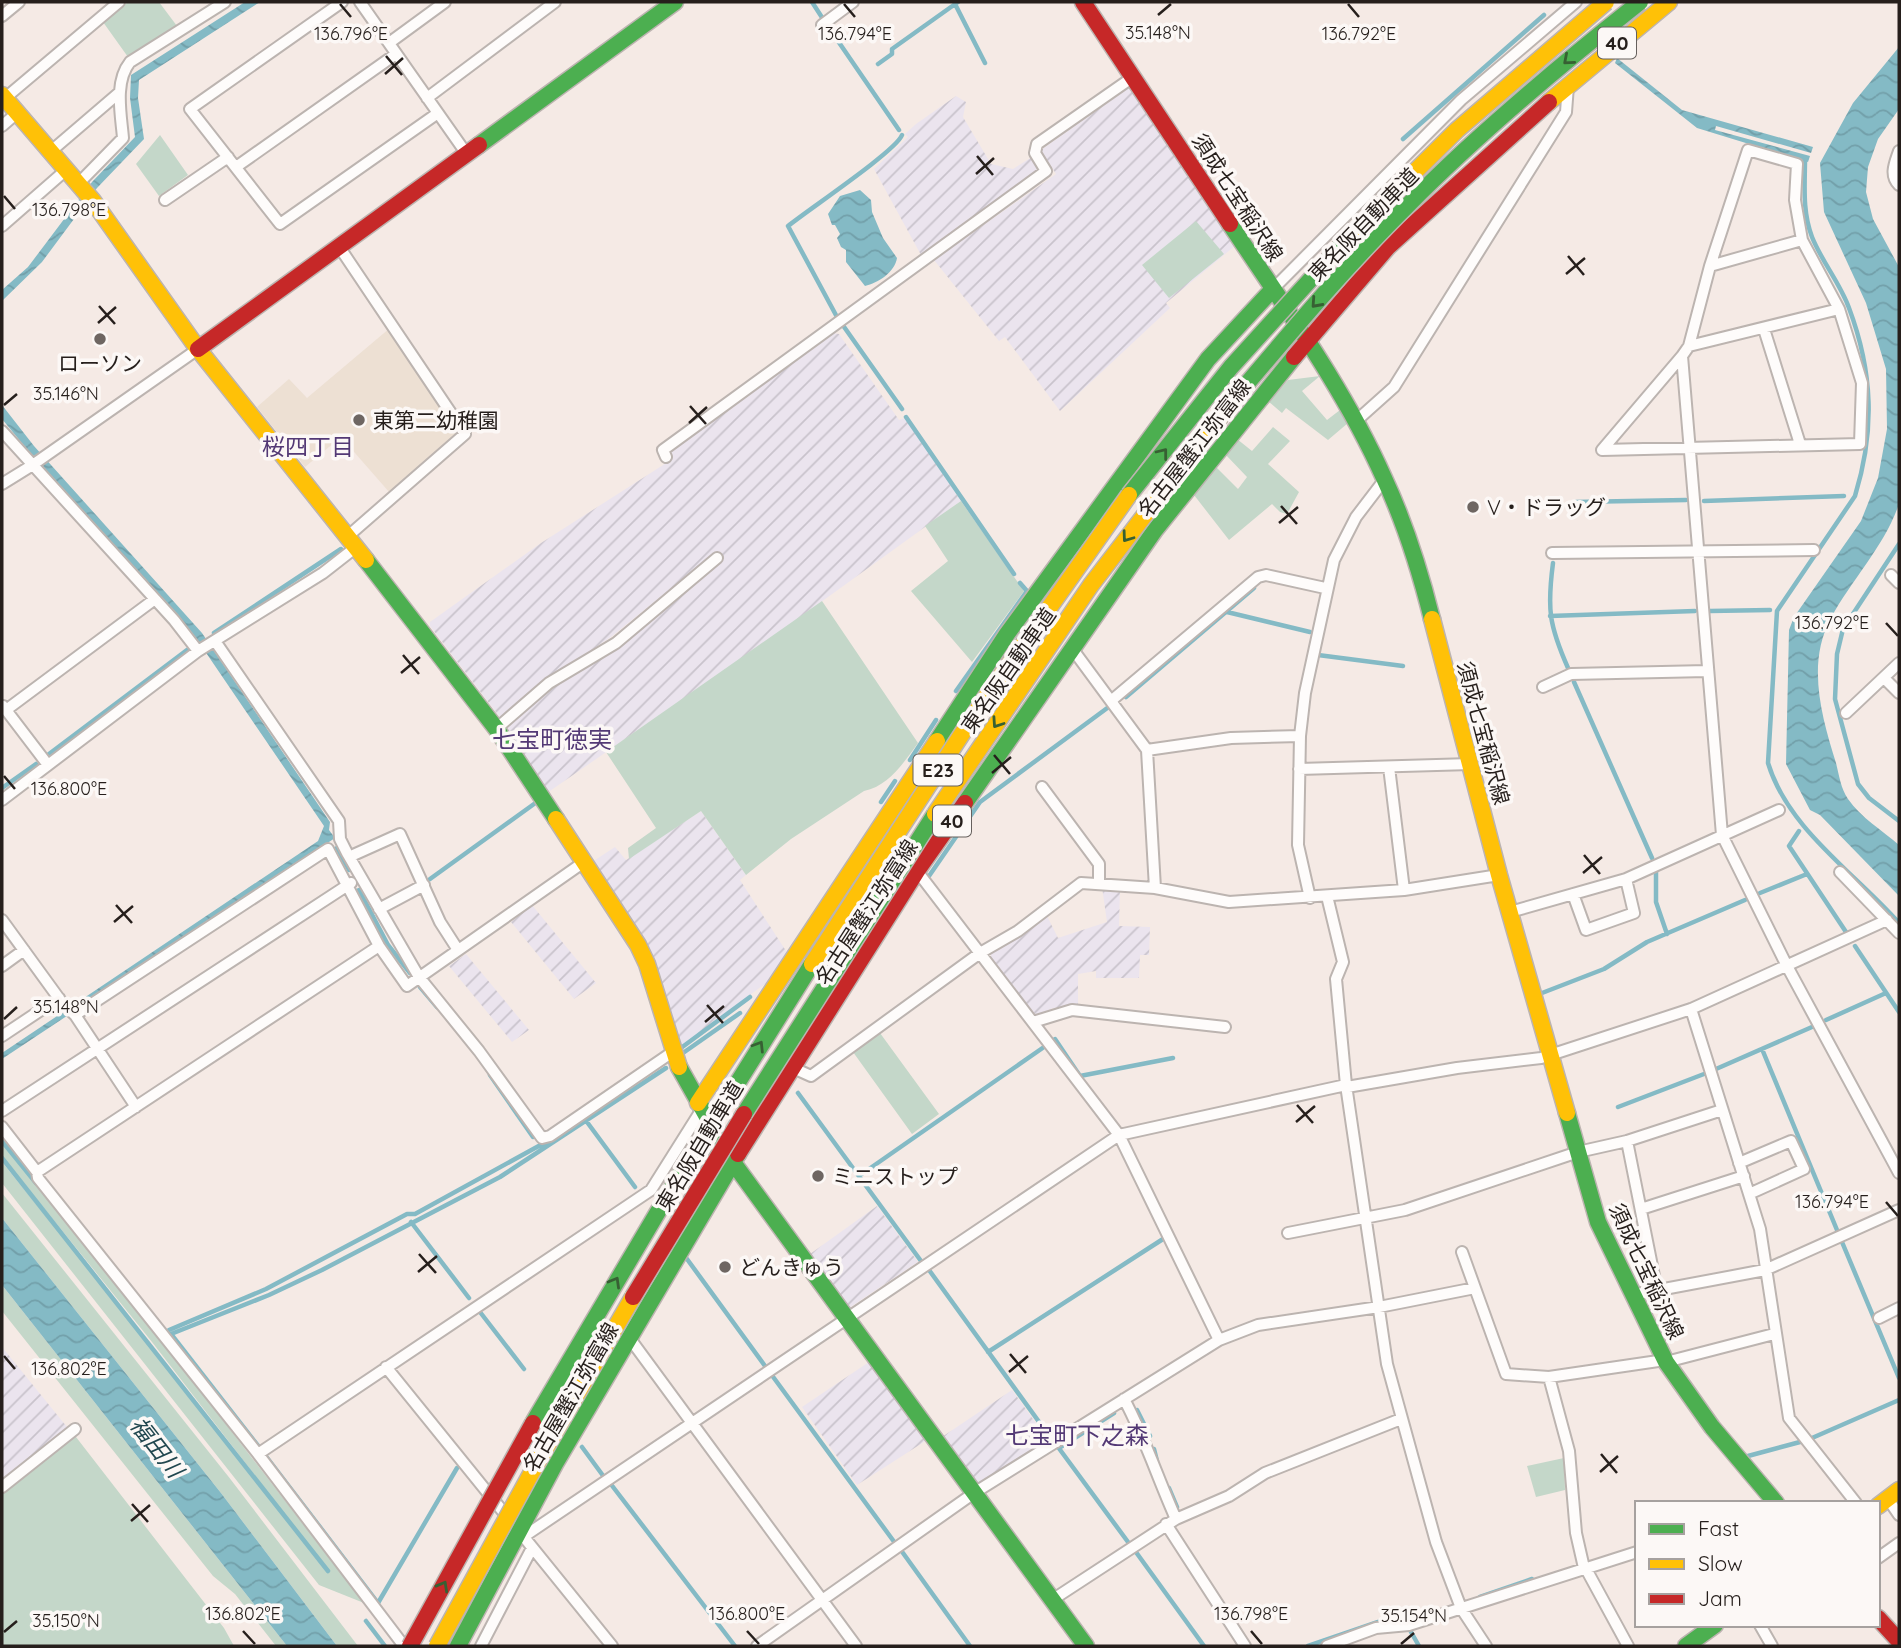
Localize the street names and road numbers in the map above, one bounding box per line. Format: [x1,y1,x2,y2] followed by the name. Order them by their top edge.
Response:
[1598,28,1636,58] road number: 40
[1187,128,1289,266] street label: 須成七宝稲沢線
[1303,162,1423,286] street label: 東名阪自動車道
[1132,374,1256,522] street label: 名古屋蟹江弥富線
[955,602,1061,738] street label: 東名阪自動車道
[1452,659,1516,807] street label: 須成七宝稲沢線
[914,754,962,786] road number: E23
[933,806,971,836] road number: 40
[809,834,923,990] street label: 名古屋蟹江弥富線
[650,1076,748,1216] street label: 東名阪自動車道
[1604,1199,1690,1343] street label: 須成七宝稲沢線
[517,1318,623,1476] street label: 名古屋蟹江弥富線

